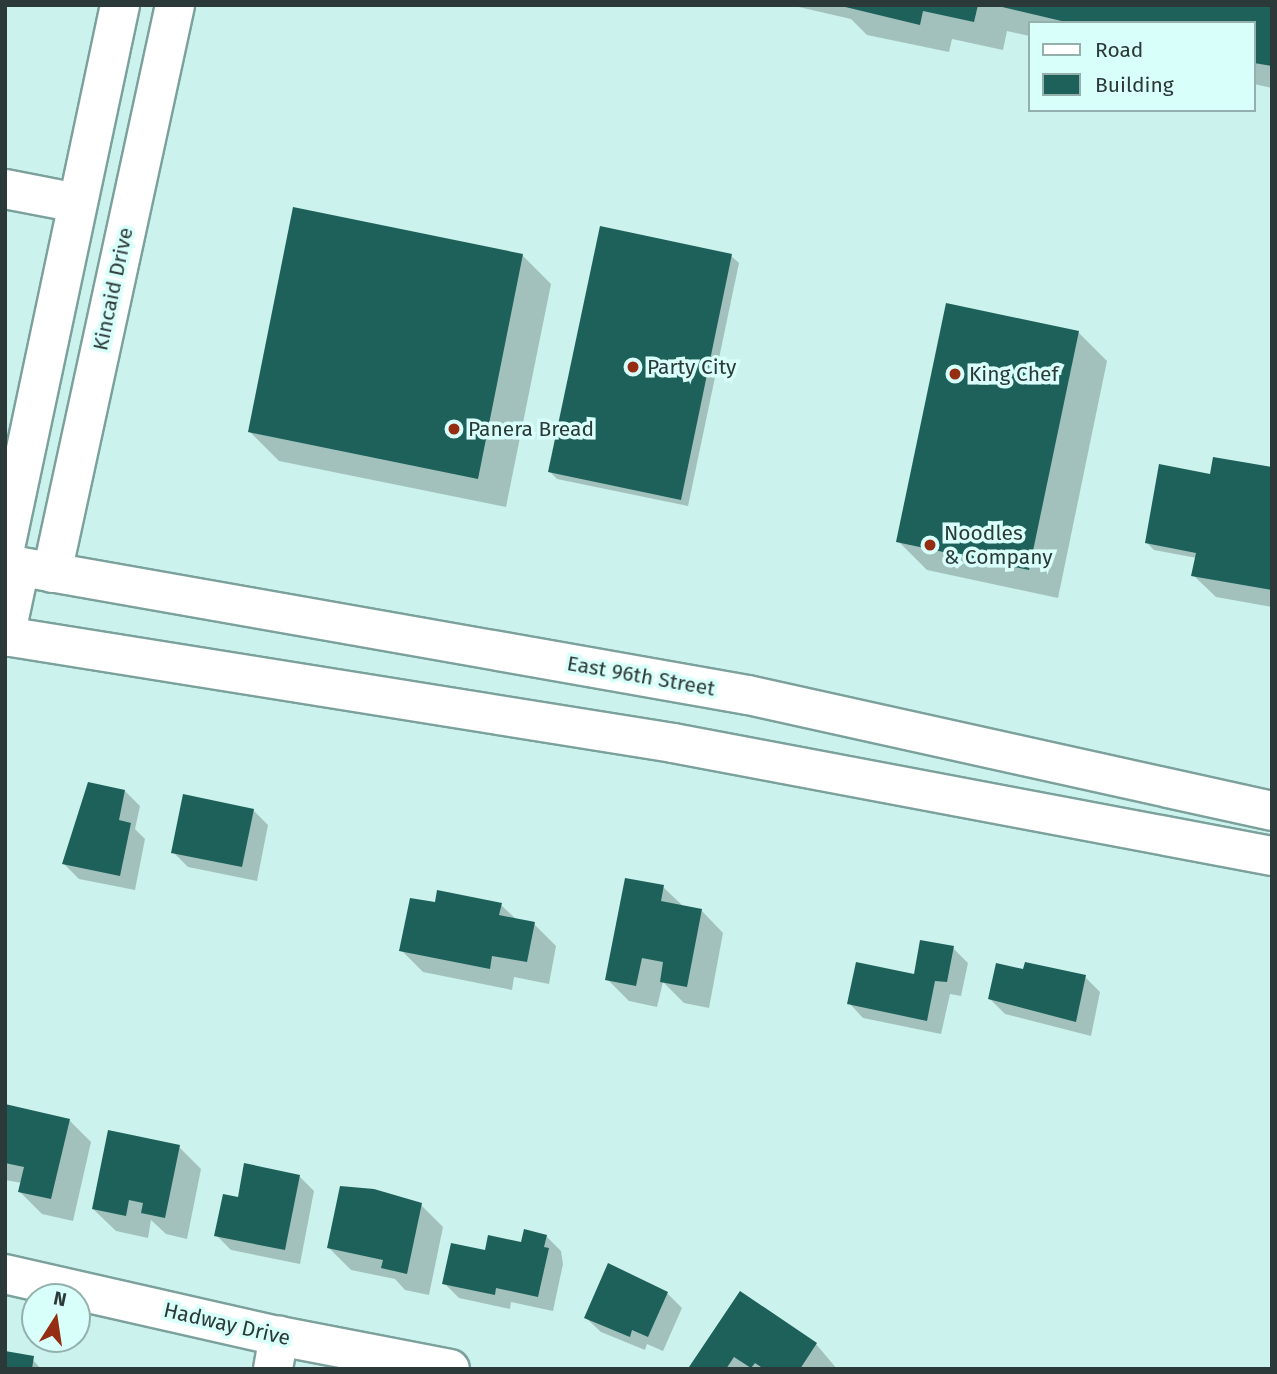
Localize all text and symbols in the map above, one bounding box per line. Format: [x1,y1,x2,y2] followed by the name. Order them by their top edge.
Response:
[1028,21,1256,112] legend
[1095,37,1143,63] text: Road
[1095,72,1174,98] text: Building
[88,225,138,353] street label: Kincaid Drive
[647,354,736,380] place label: Party City
[625,359,641,375] marker: Party City
[969,361,1058,387] place label: King Chef
[947,366,963,382] marker: King Chef
[468,416,594,442] place label: Panera Bread
[446,421,462,437] marker: Panera Bread
[944,520,1053,570] place label: Noodles & Company
[922,537,938,553] marker: Noodles & Company
[565,651,717,701] street label: East 96th Street
[21,1283,91,1353] north arrow
[51,1286,69,1311] text: N
[161,1297,293,1351] street label: Hadway Drive

